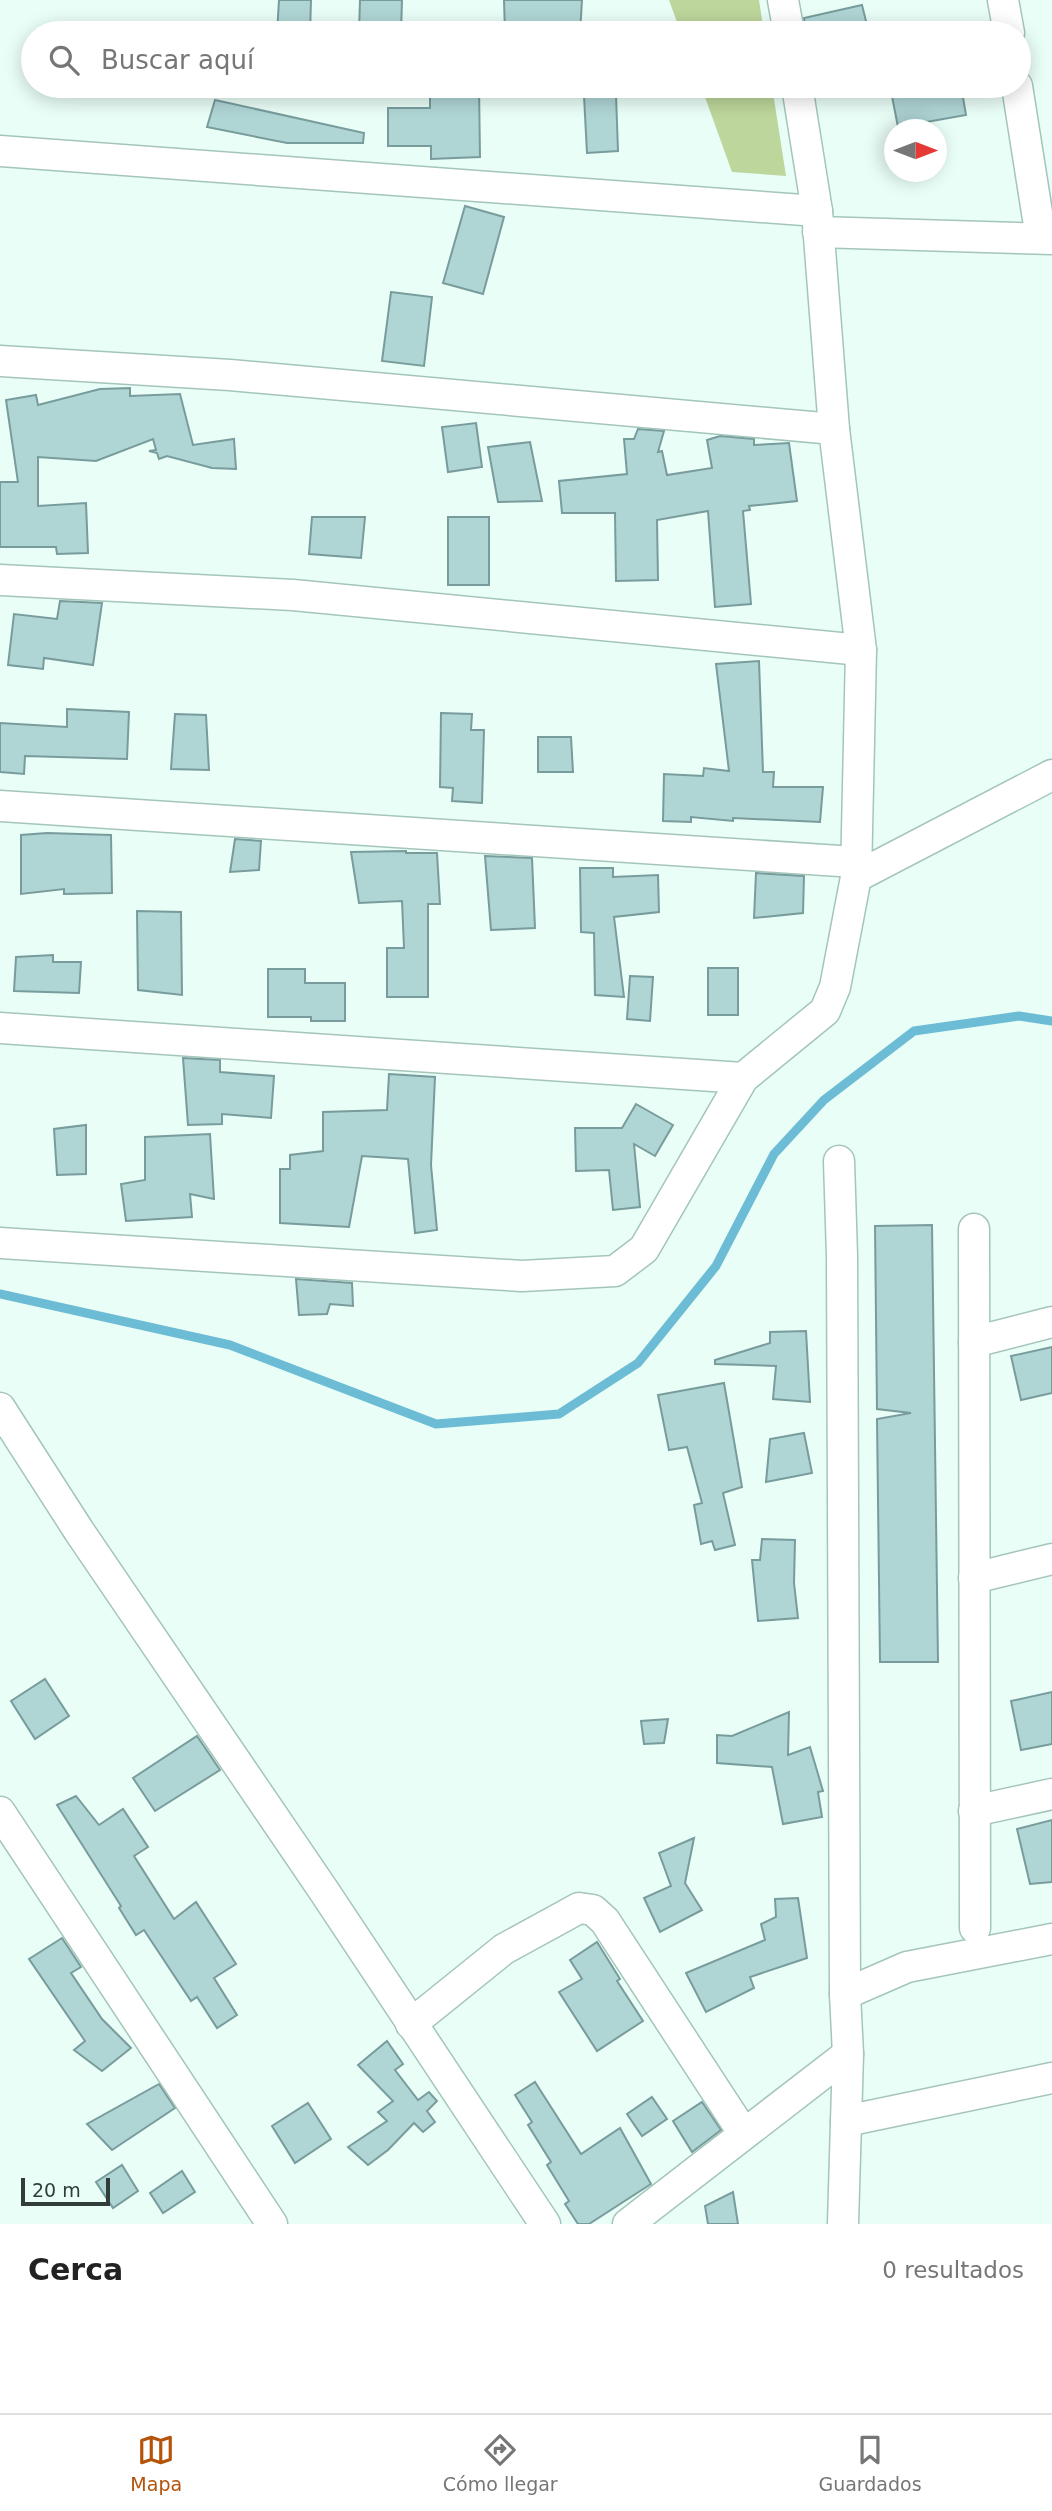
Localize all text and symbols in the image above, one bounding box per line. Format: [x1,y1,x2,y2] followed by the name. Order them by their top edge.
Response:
[21,21,1031,98] search box
[45,41,83,79] icon: search
[101,45,254,75] text: Buscar aquí
[884,119,947,182] north arrow
[21,2175,110,2207] scale bar
[32,2179,81,2201] text: 20 m
[28,2252,123,2287] text: Cerca
[882,2257,1024,2283] text: 0 resultados
[130,2431,182,2495] tab: Mapa
[443,2431,558,2495] tab: Cómo llegar
[818,2431,922,2495] tab: Guardados

